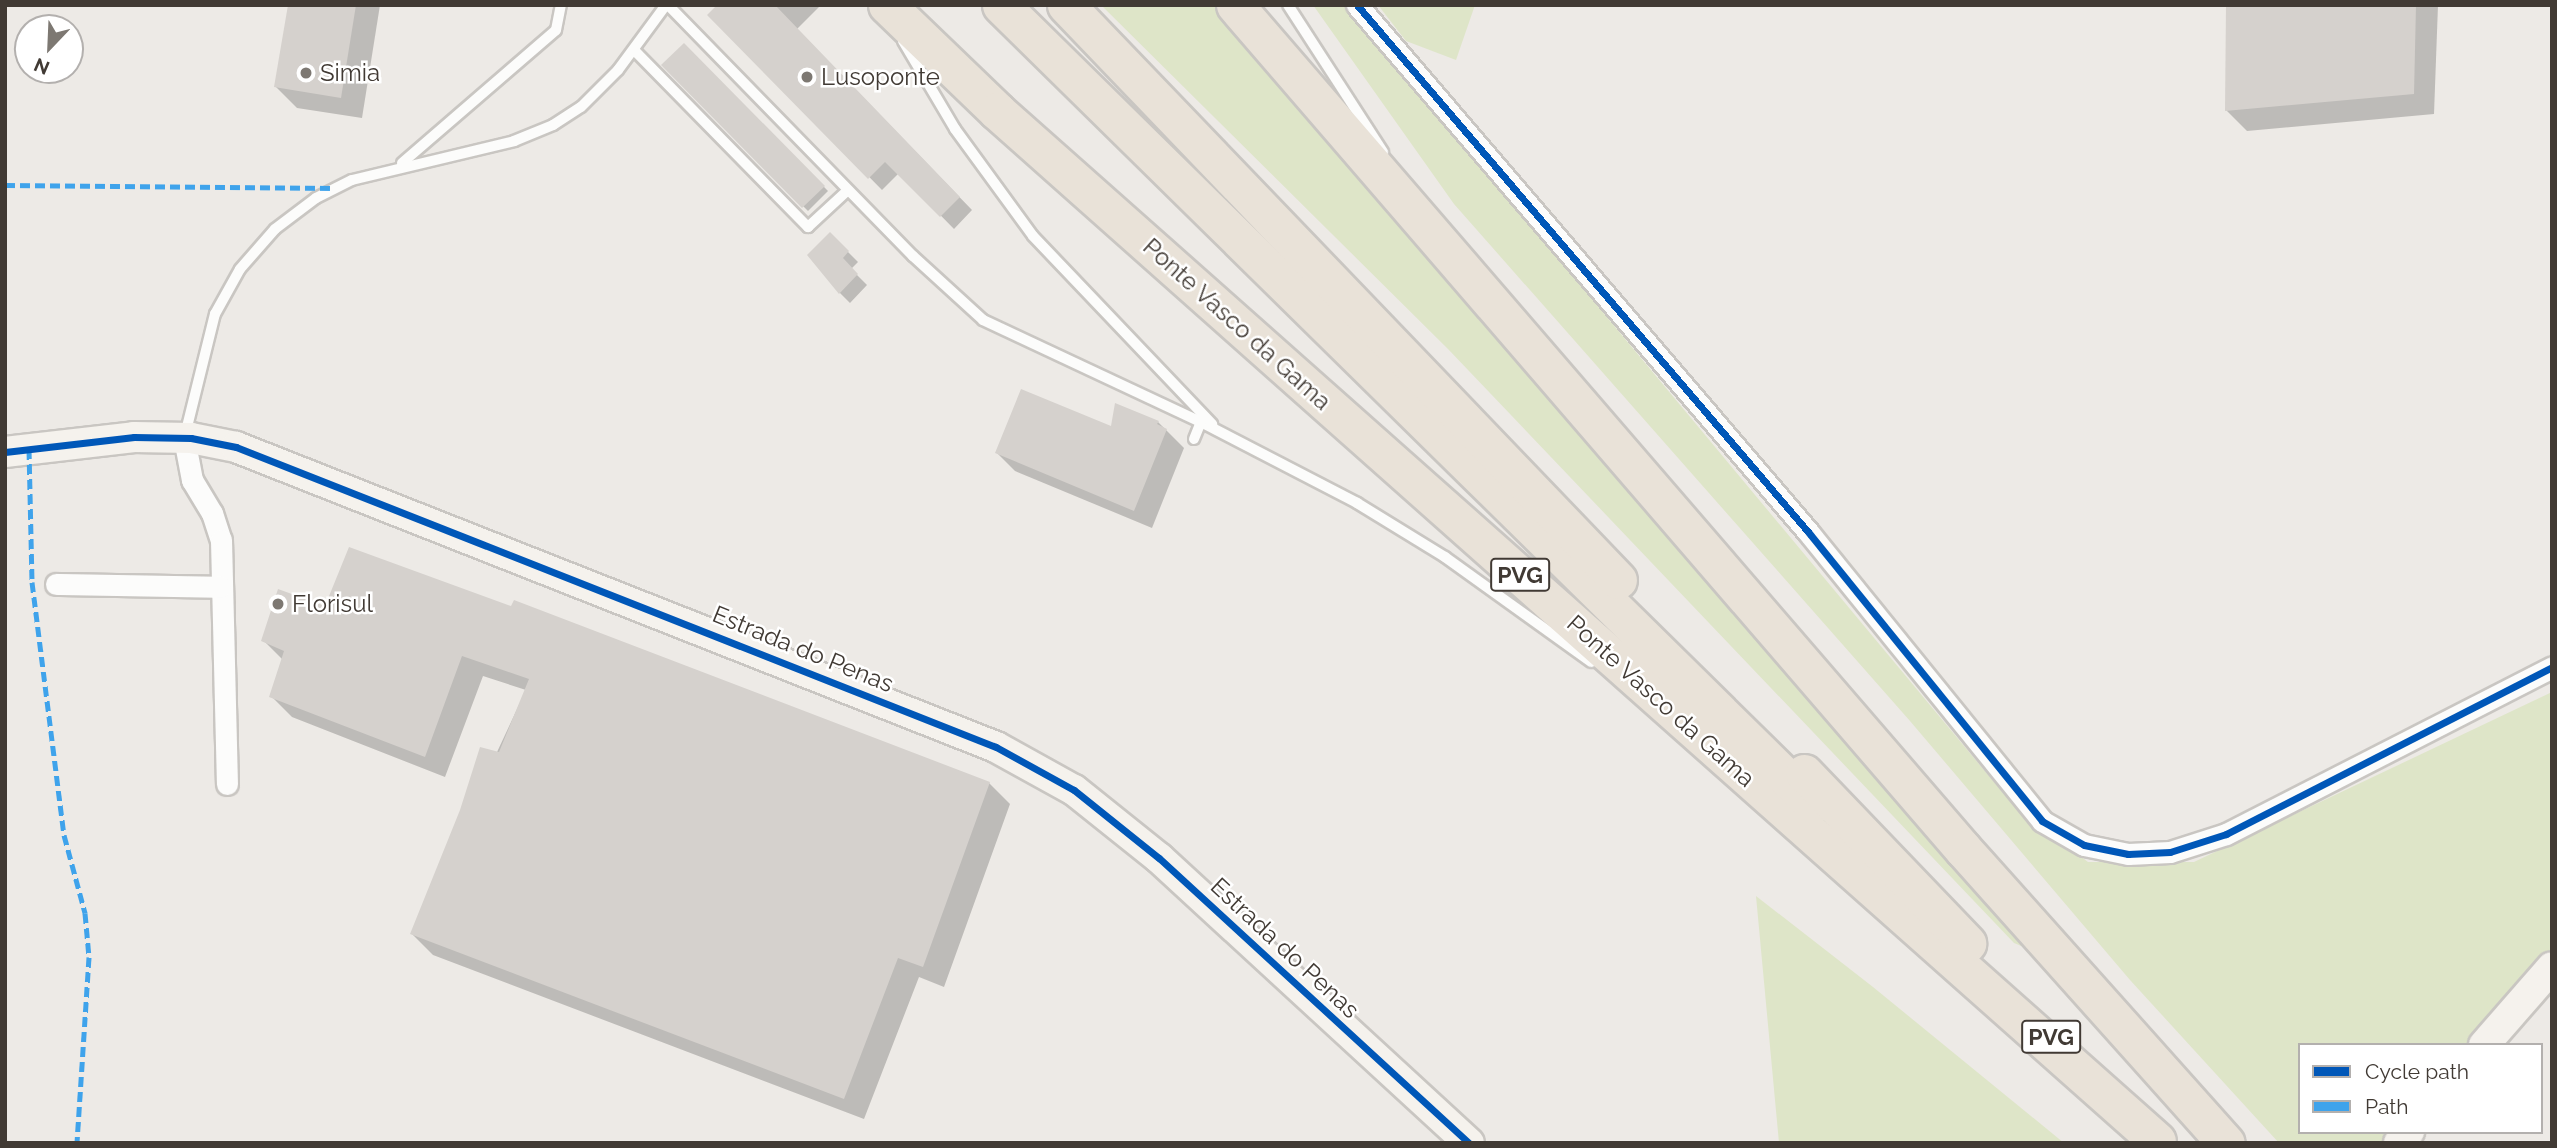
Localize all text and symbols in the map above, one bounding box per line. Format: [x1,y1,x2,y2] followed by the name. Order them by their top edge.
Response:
[14,14,84,84] north arrow
[31,54,53,79] text: N
[320,59,380,87] place label: Simia
[821,63,940,91] place label: Lusoponte
[298,65,314,81] marker: Simia
[799,69,815,85] marker: Lusoponte
[1137,232,1337,416] street label: Ponte Vasco da Gama
[1488,555,1552,594] road number: PVG
[292,590,373,618] place label: Florisul
[270,596,286,612] marker: Florisul
[708,600,898,698] street label: Estrada do Penas
[1561,609,1761,793] street label: Ponte Vasco da Gama
[1205,872,1365,1024] street label: Estrada do Penas
[2020,1018,2082,1056] road number: PVG
[2298,1043,2543,1134] legend
[2365,1059,2469,1084] text: Cycle path
[2365,1094,2409,1119] text: Path

